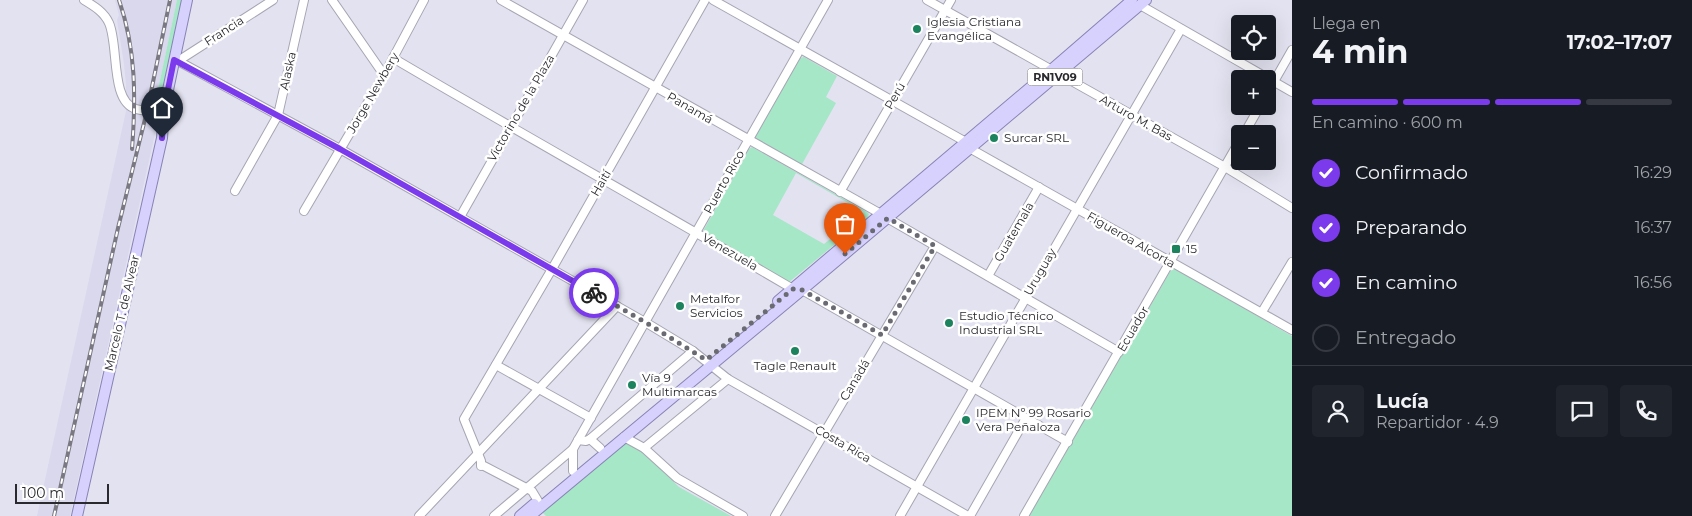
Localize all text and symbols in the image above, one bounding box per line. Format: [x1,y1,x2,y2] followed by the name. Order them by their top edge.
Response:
[201,12,246,49] street label: Francia
[927,14,1021,43] place label: Iglesia Cristiana Evangélica
[1312,14,1380,33] text: Llega en
[1231,15,1276,170] map controls
[1231,15,1276,60] button: locate
[911,23,923,35] marker: Iglesia Cristiana Evangélica
[1567,31,1672,54] text: 17:02–17:07
[1312,32,1408,71] text: 4 min
[343,49,402,137] street label: Jorge Newbery
[276,50,299,91] street label: Alaska
[484,51,557,164] street label: Victorino de la Plaza
[1028,68,1082,86] road number: RN1V09
[1231,70,1276,115] button: +
[881,80,908,112] street label: Perú
[141,87,183,138] pin
[665,88,716,127] street label: Panamá
[1097,91,1175,144] street label: Arturo M. Bas
[148,94,176,122] icon: home
[1312,113,1463,132] text: En camino · 600 m
[1231,125,1276,170] button: −
[1004,130,1069,145] place label: Surcar SRL
[988,132,1000,144] marker: Surcar SRL
[700,147,747,216] street label: Puerto Rico
[1312,159,1340,187] icon: check
[1355,161,1468,184] text: Confirmado
[1634,163,1672,182] text: 16:29
[587,166,614,199] street label: Haití
[990,199,1037,264] street label: Guatemala
[824,203,866,254] pin
[1084,208,1178,271] street label: Figueroa Alcorta
[831,210,859,238] icon: bag
[1312,214,1340,242] icon: check
[1355,216,1467,239] text: Preparando
[1635,218,1672,237] text: 16:37
[700,230,761,274] street label: Venezuela
[1186,241,1197,256] place label: 15
[1170,243,1182,255] marker: 15
[1020,245,1059,298] street label: Uruguay
[101,253,142,372] street label: Marcelo T. de Alvear
[569,268,619,318] courier
[1312,269,1340,297] icon: check
[1355,271,1457,294] text: En camino
[1634,273,1672,292] text: 16:56
[580,279,608,307] icon: bike
[690,291,743,320] place label: Metalfor Servicios
[674,300,686,312] marker: Metalfor Servicios
[1113,303,1152,354] street label: Ecuador
[959,308,1054,337] place label: Estudio Técnico Industrial SRL
[943,317,955,329] marker: Estudio Técnico Industrial SRL
[1355,326,1456,349] text: Entregado
[789,345,801,357] marker: Tagle Renault
[836,356,873,403] street label: Canadá
[754,358,836,373] place label: Tagle Renault
[642,370,717,399] place label: Vía 9 Multimarcas
[626,379,638,391] marker: Vía 9 Multimarcas
[1312,385,1364,437] button: person
[1556,385,1608,437] button: chat
[1620,385,1672,437] button: phone
[1376,390,1429,413] text: Lucía
[976,405,1091,434] place label: IPEM Nº 99 Rosario Vera Peñaloza
[1376,413,1499,432] text: Repartidor · 4.9
[960,414,972,426] marker: IPEM Nº 99 Rosario Vera Peñaloza
[813,422,874,466] street label: Costa Rica
[15,481,109,504] scale bar
[22,484,64,502] text: 100 m

